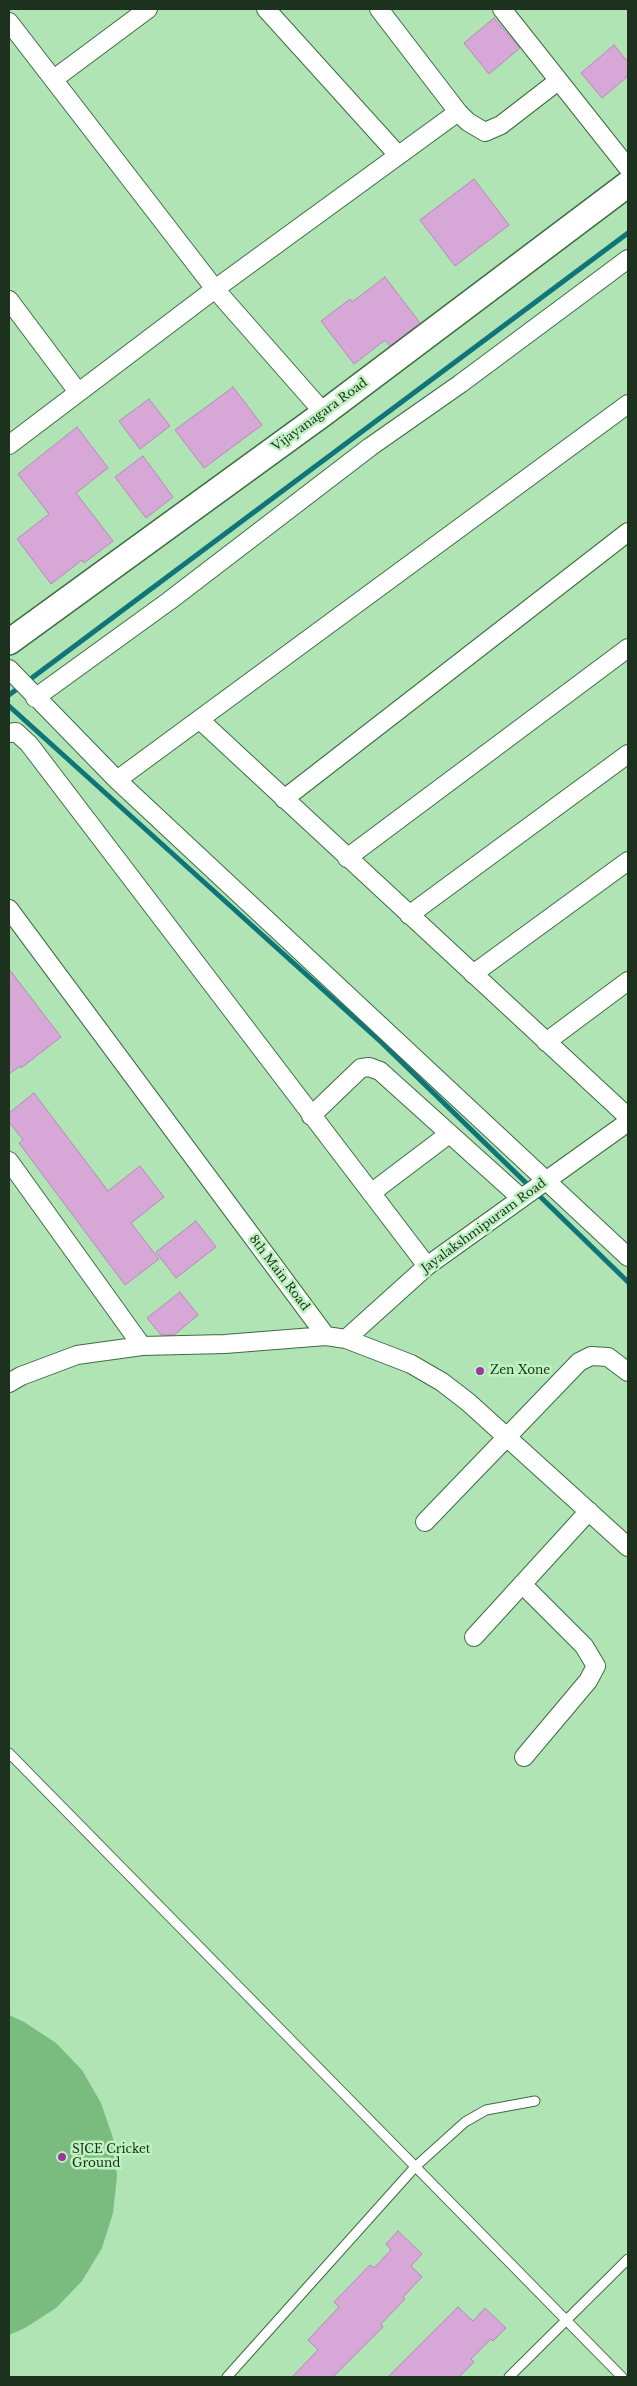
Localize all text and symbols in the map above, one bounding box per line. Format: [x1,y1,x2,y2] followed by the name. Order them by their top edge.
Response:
[270,376,370,454] street label: Vijayanagara Road
[419,1176,549,1276] street label: Jayalakshmipuram Road
[246,1232,312,1314] street label: 8th Main Road
[490,1364,550,1378] place label: Zen Xone
[474,1365,486,1377] marker: Zen Xone
[72,2143,150,2171] place label: SJCE Cricket Ground
[56,2151,68,2163] marker: SJCE Cricket Ground

